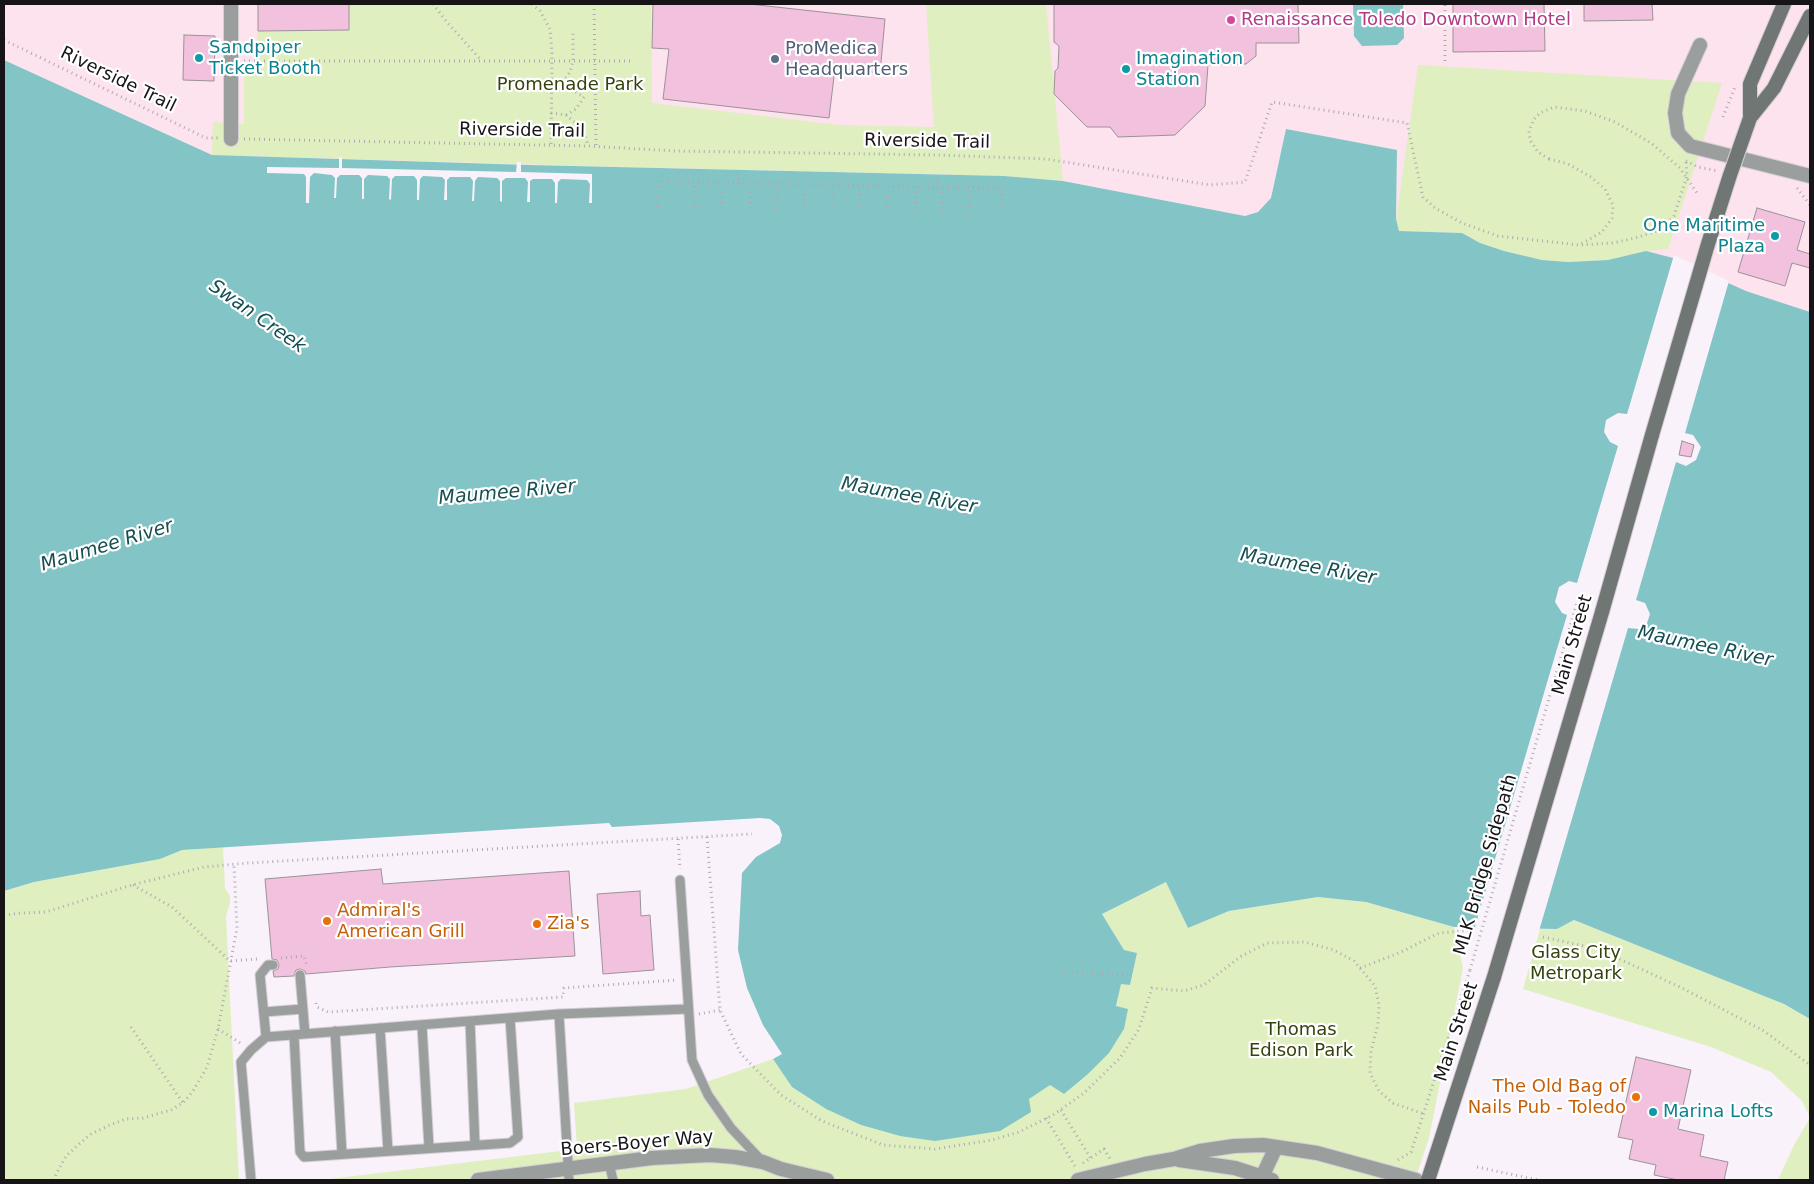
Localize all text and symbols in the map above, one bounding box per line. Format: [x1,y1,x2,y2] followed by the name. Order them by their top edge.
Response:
[1241,9,1571,31] place label: Renaissance Toledo Downtown Hotel
[1225,14,1237,26] marker: Renaissance Toledo Downtown Hotel
[209,37,321,80] place label: Sandpiper Ticket Booth
[785,38,908,80] place label: ProMedica Headquarters
[57,43,179,117] street label: Riverside Trail
[1136,48,1243,90] place label: Imagination Station
[193,52,205,64] marker: Sandpiper Ticket Booth
[769,53,781,65] marker: ProMedica Headquarters
[1120,63,1132,75] marker: Imagination Station
[497,74,643,96] park label: Promenade Park
[459,119,585,143] street label: Riverside Trail
[864,130,990,154] street label: Riverside Trail
[1643,215,1765,258] place label: One Maritime Plaza
[1769,230,1781,242] marker: One Maritime Plaza
[204,275,310,359] water label: Swan Creek
[839,473,979,519] water label: Maumee River
[438,476,576,510] water label: Maumee River
[38,515,176,577] water label: Maumee River
[1238,544,1378,590] water label: Maumee River
[1548,592,1598,698] street label: Main Street
[1636,622,1774,672] water label: Maumee River
[1450,772,1522,958] street label: MLK Bridge Sidepath
[337,900,465,942] place label: Admiral's American Grill
[547,913,590,935] place label: Zia's
[321,915,333,927] marker: Admiral's American Grill
[531,918,543,930] marker: Zia's
[1530,942,1622,984] park label: Glass City Metropark
[1431,979,1483,1085] street label: Main Street
[1249,1019,1353,1062] park label: Thomas Edison Park
[1468,1076,1626,1118] place label: The Old Bag of Nails Pub - Toledo
[1630,1091,1642,1103] marker: The Old Bag of Nails Pub - Toledo
[1663,1101,1773,1123] place label: Marina Lofts
[1647,1106,1659,1118] marker: Marina Lofts
[560,1127,714,1161] street label: Boers-Boyer Way

